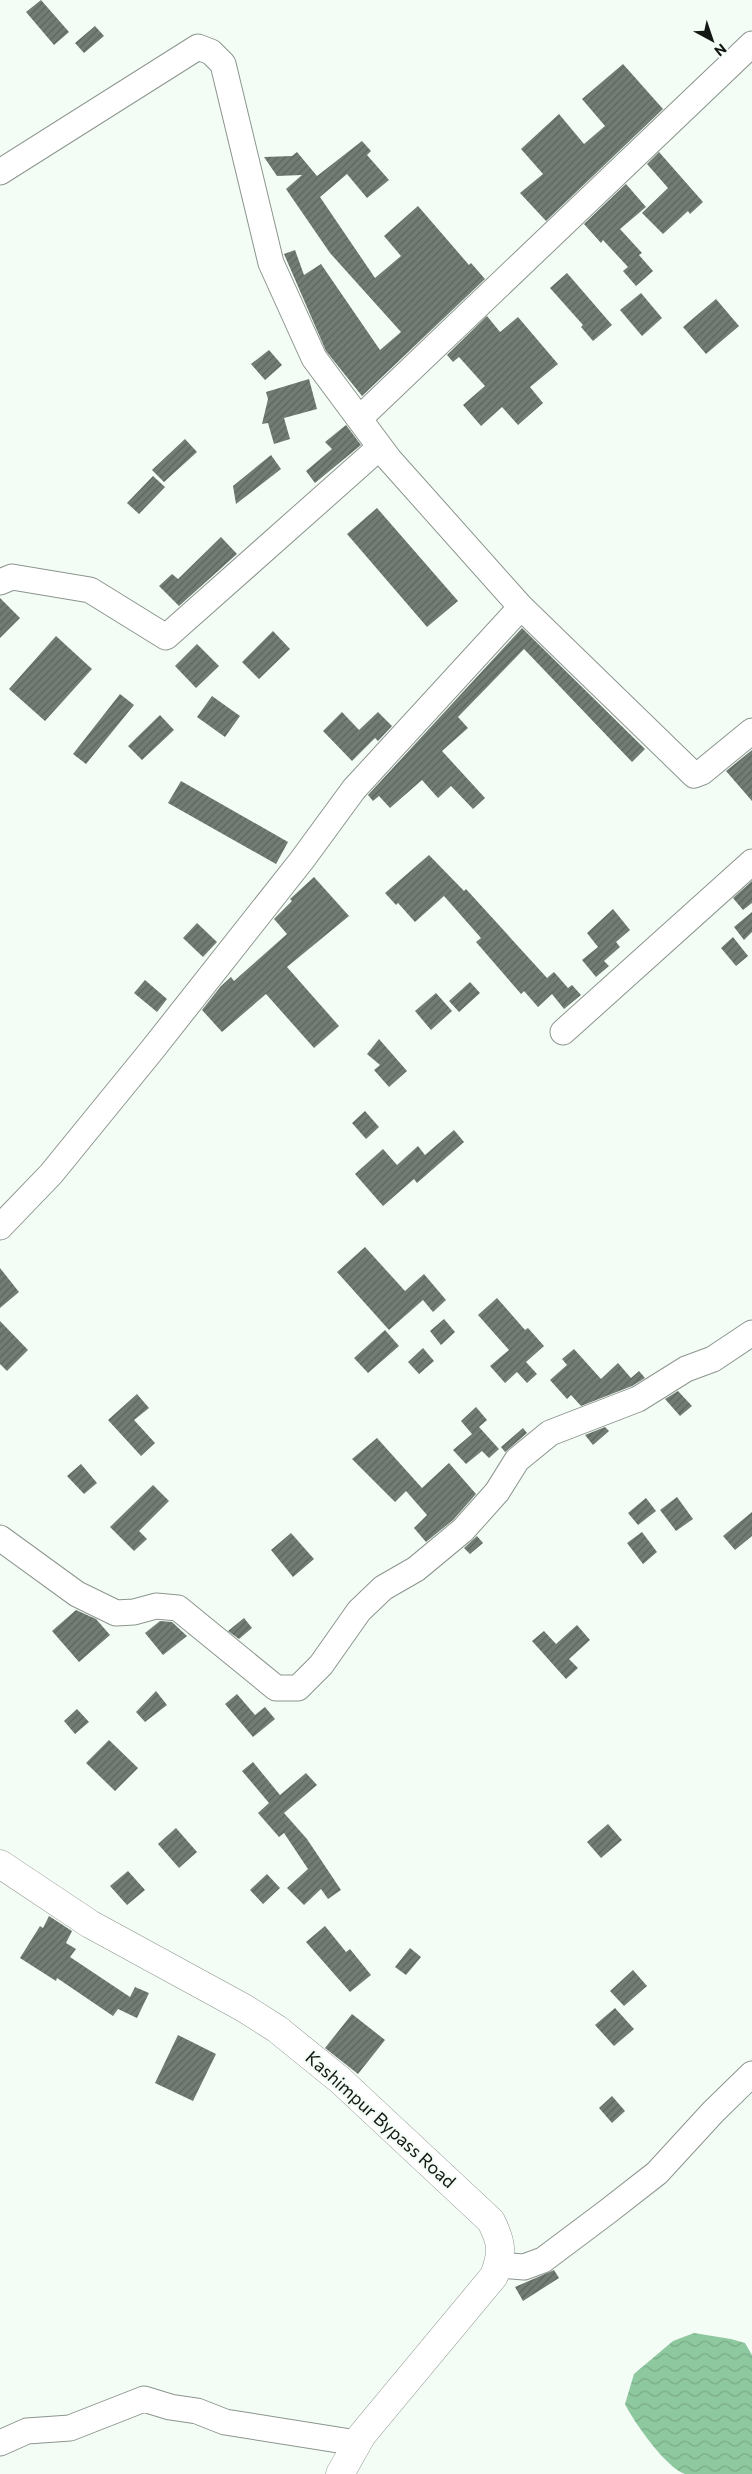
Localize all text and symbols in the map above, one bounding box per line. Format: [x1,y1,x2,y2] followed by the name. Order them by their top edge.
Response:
[687,15,737,65] north arrow
[711,40,730,60] text: N
[301,2046,461,2192] street label: Kashimpur Bypass Road

